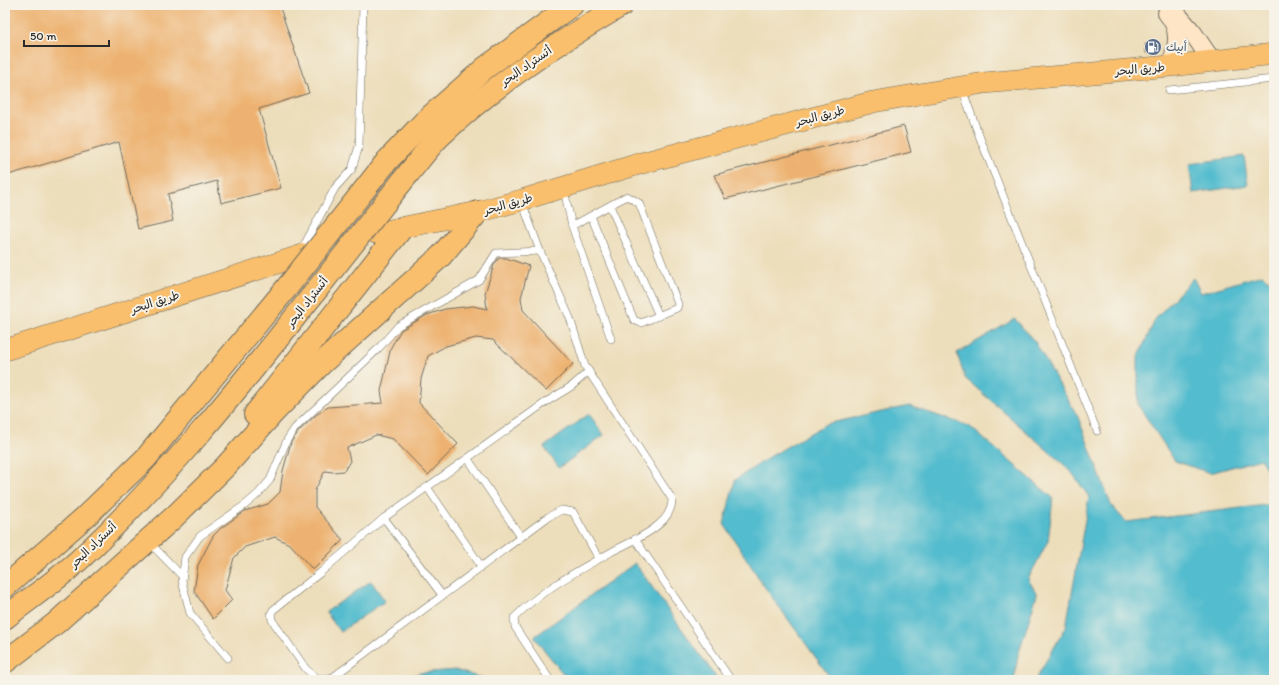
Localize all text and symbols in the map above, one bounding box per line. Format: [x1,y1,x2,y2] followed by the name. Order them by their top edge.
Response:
[24,22,109,48] scale bar
[30,29,56,43] text: 50 m
[1143,37,1163,57] fuel station icon: أبيك
[1166,40,1187,55] place label: أبيك
[497,43,555,90] street label: أتستراد البحر
[1113,60,1166,79] street label: طريق البحر
[793,103,846,130] street label: طريق البحر
[481,190,534,219] street label: طريق البحر
[283,274,332,331] street label: أتستراد البحر
[128,288,181,318] street label: طريق البحر
[66,519,120,572] street label: أتستراد البحر

